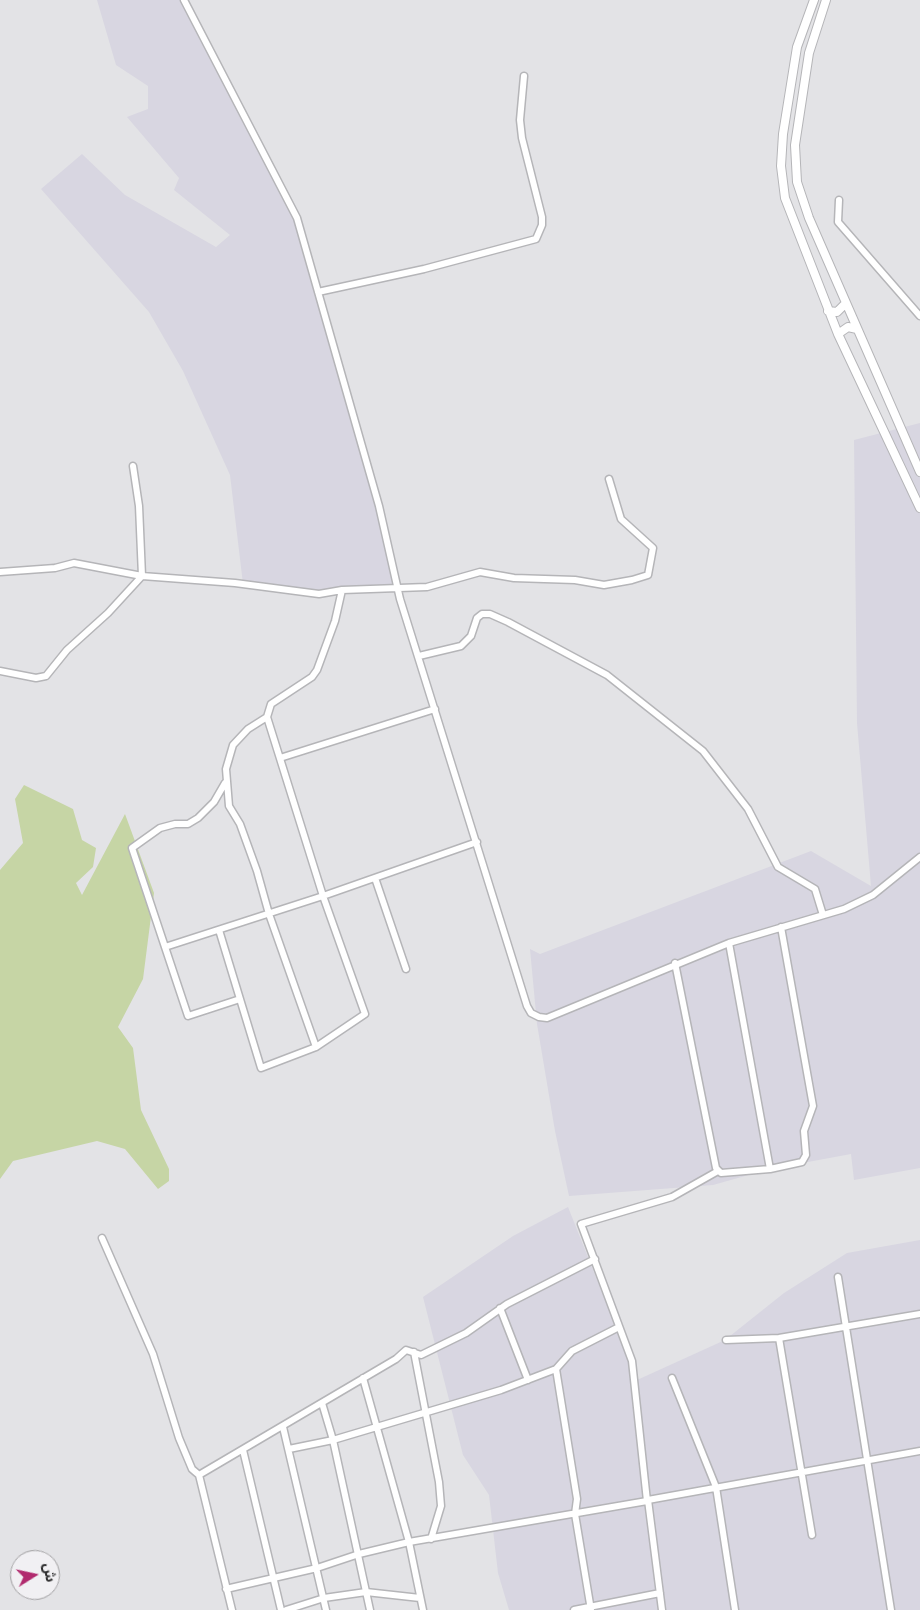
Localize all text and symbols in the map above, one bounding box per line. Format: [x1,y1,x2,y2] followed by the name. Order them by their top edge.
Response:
[10,1550,60,1600] north arrow
[33,1561,65,1584] text: ش

